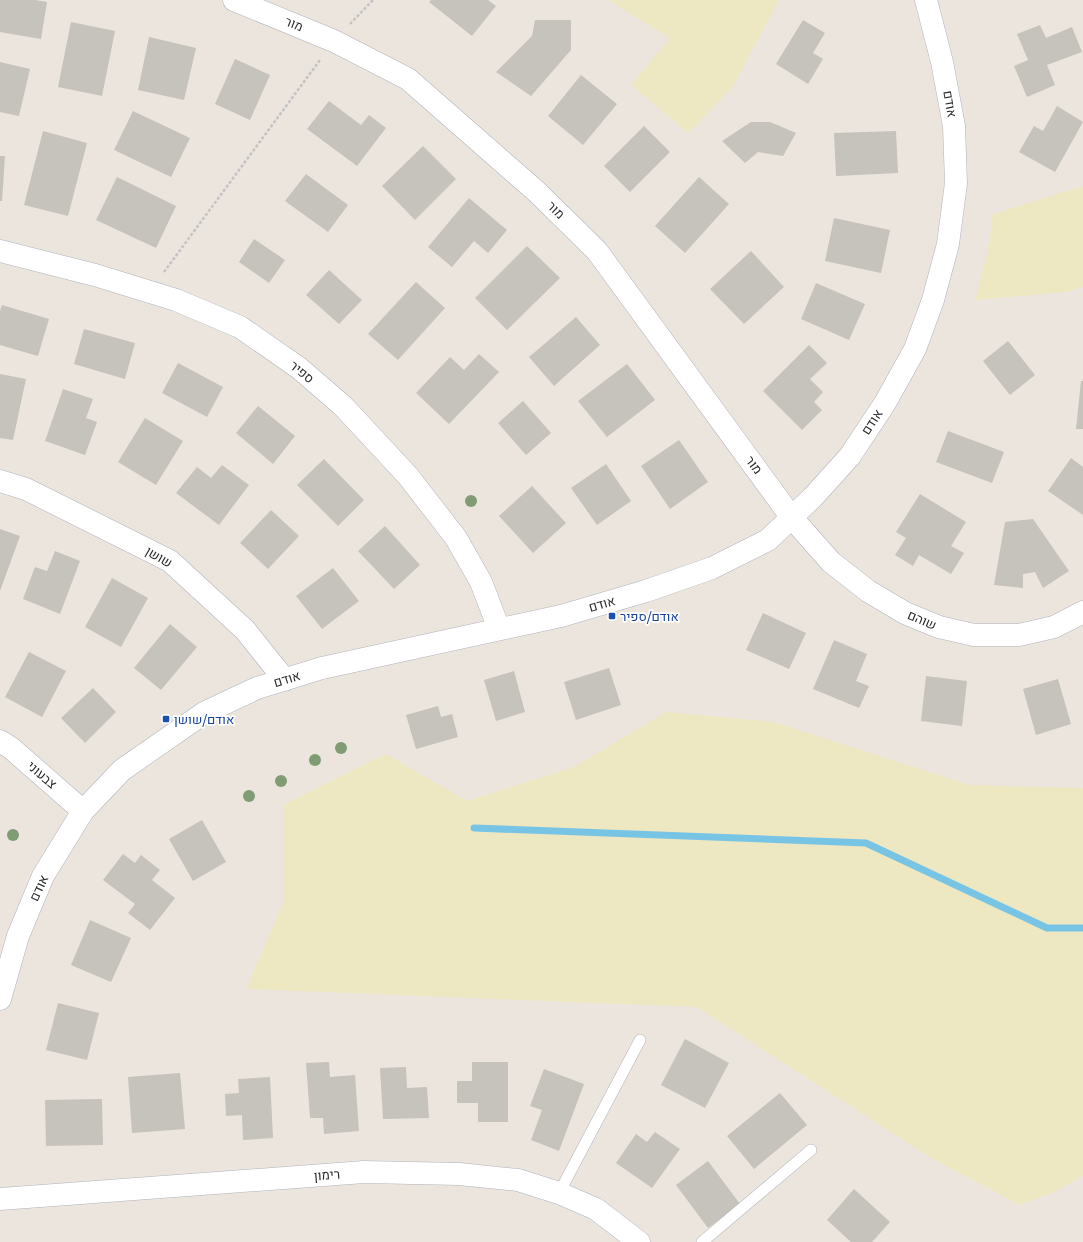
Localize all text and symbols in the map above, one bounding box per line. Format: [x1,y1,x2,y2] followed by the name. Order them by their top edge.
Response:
[282,13,306,35] street label: מור
[939,89,961,119] street label: אודם
[543,197,569,223] street label: מור
[286,357,318,387] street label: ספיר
[857,406,887,438] street label: אודם
[742,453,766,477] street label: מור
[143,543,175,571] street label: שושן
[587,592,617,616] street label: אודם
[905,606,939,634] street label: שוהם
[620,608,679,625] place label: אודם/ספיר
[607,611,617,621] marker: אודם/ספיר
[272,667,302,691] street label: אודם
[174,711,234,728] place label: אודם/שושן
[161,714,171,724] marker: אודם/שושן
[24,757,60,793] street label: צבעוני
[26,872,52,904] street label: אודם
[313,1166,341,1184] street label: רימון

